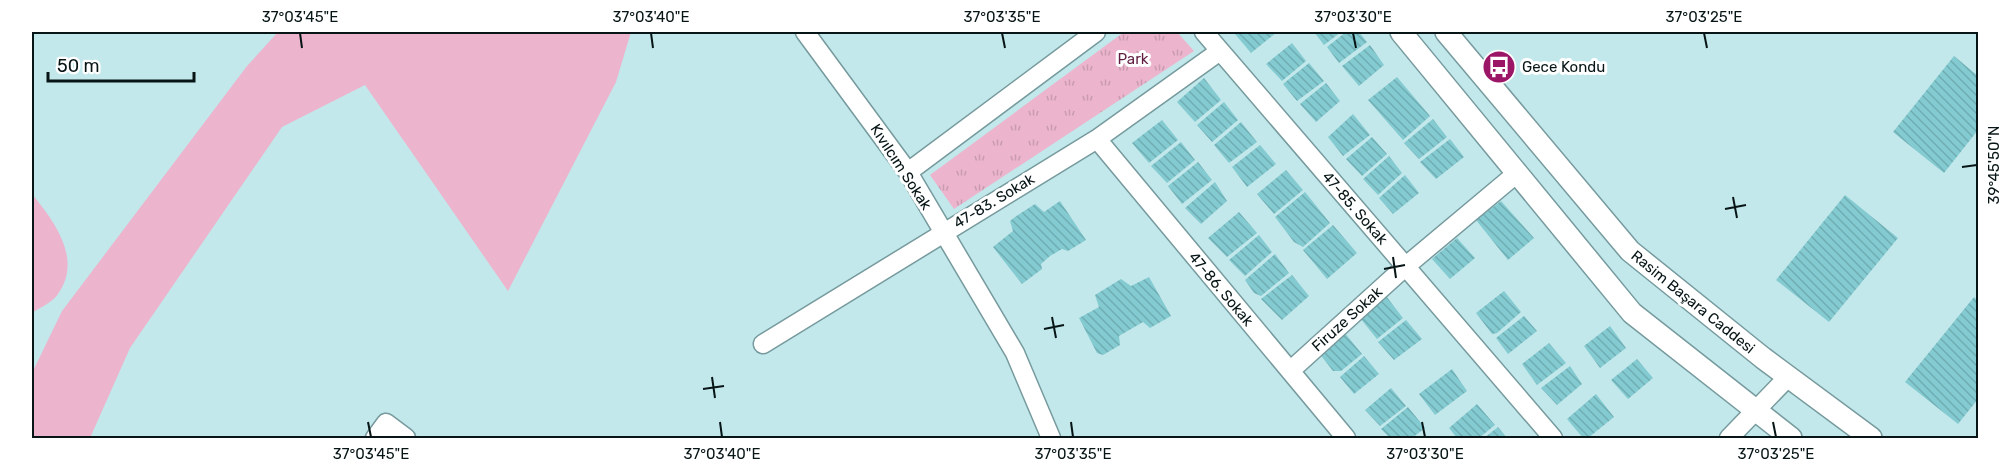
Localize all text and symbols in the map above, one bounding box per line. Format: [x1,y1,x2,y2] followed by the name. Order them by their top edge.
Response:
[262,8,338,26] text: 37°03'45"E
[612,8,690,26] text: 37°03'40"E
[964,8,1040,26] text: 37°03'35"E
[1314,8,1392,26] text: 37°03'30"E
[1666,8,1742,26] text: 37°03'25"E
[48,45,194,83] scale bar
[1481,49,1517,85] bus stop icon: Gece Kondu
[1117,50,1149,68] park label: Park
[57,55,100,77] text: 50 m
[1522,58,1605,76] place label: Gece Kondu
[867,121,936,214] street label: Kıvılcım Sokak
[1985,125,2003,205] text: 39°45'50"N
[1318,168,1392,248] street label: 47-85. Sokak
[950,170,1038,232] street label: 47-83. Sokak
[1628,247,1758,357] street label: Rasim Başara Caddesi
[1185,248,1257,330] street label: 47-86. Sokak
[1308,283,1386,355] street label: Firuze Sokak
[333,445,409,463] text: 37°03'45"E
[683,445,761,463] text: 37°03'40"E
[1035,445,1111,463] text: 37°03'35"E
[1386,445,1464,463] text: 37°03'30"E
[1738,445,1814,463] text: 37°03'25"E

